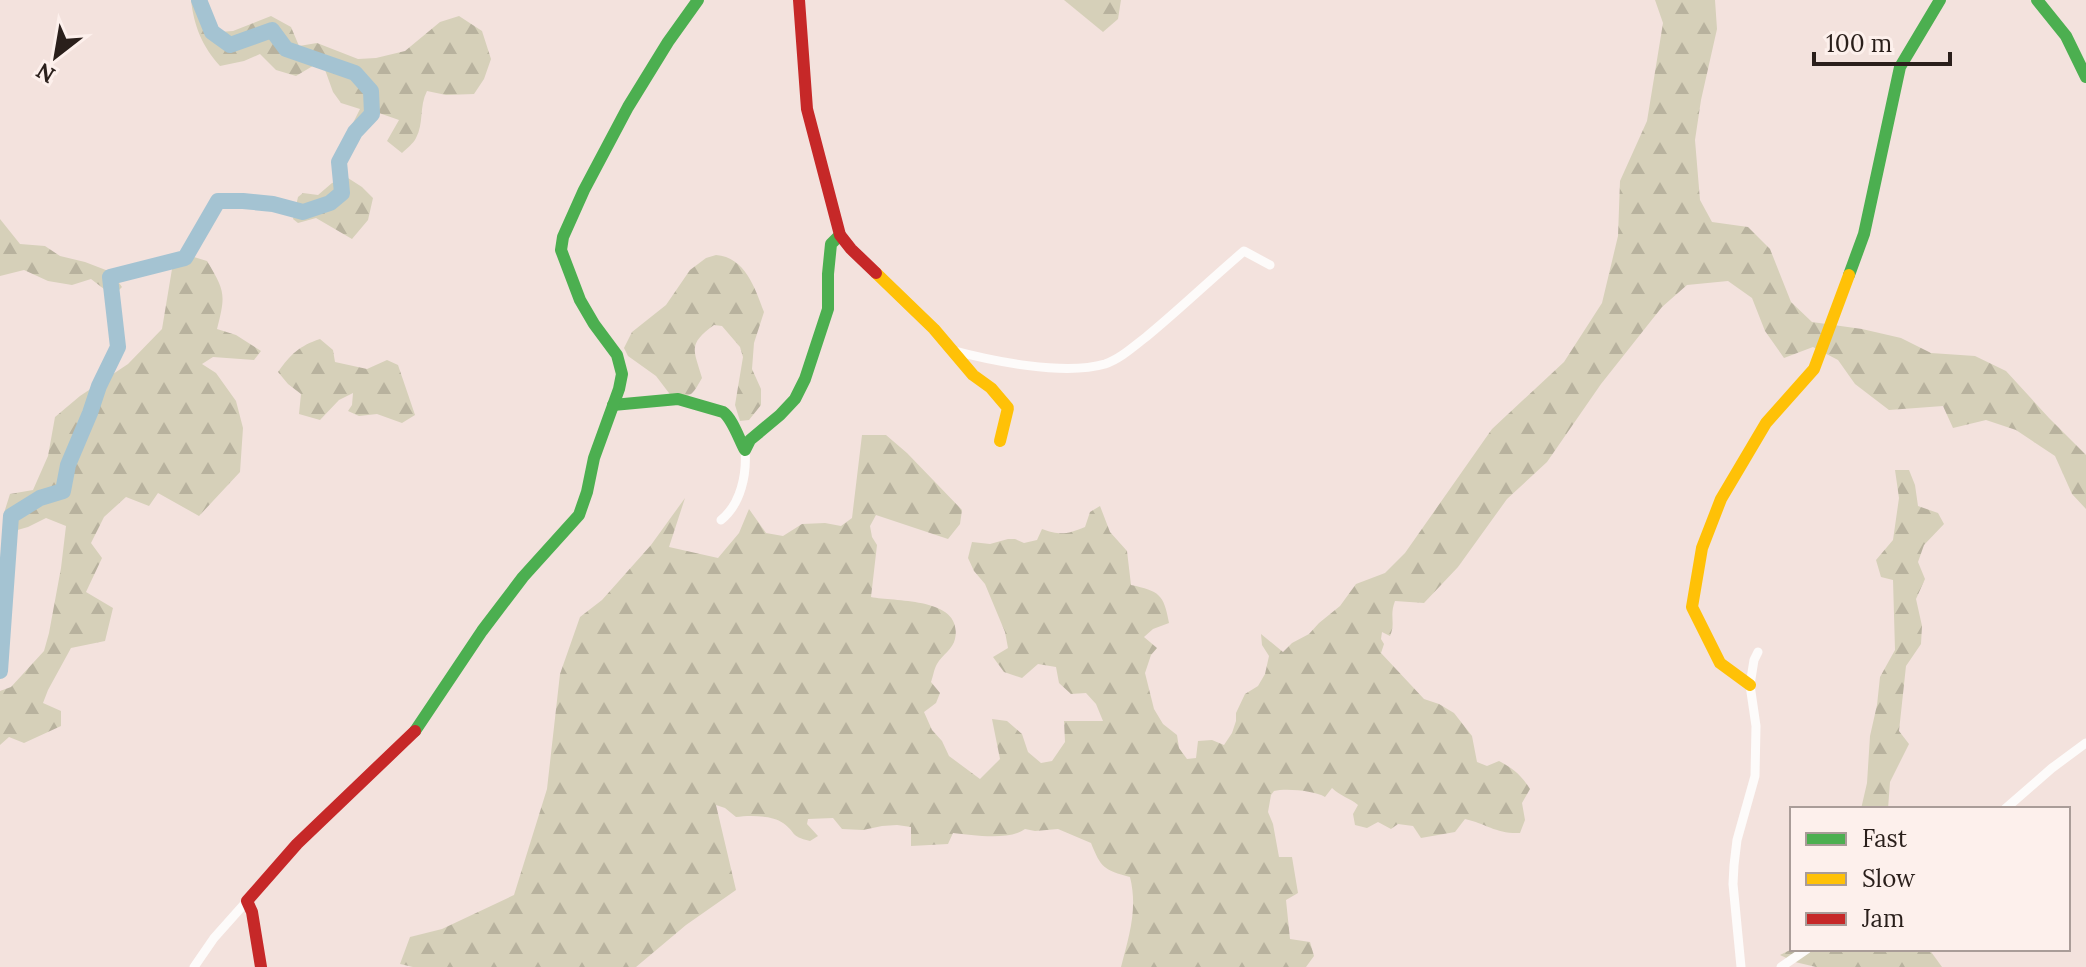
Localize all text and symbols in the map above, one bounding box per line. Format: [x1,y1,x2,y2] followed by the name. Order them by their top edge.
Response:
[16,16,96,96] north arrow
[1814,16,1950,66] scale bar
[1826,28,1892,59] text: 100 m
[31,57,60,90] text: N
[1790,807,2070,951] legend
[1862,823,1908,854] text: Fast
[1862,863,1916,894] text: Slow
[1861,903,1904,934] text: Jam

